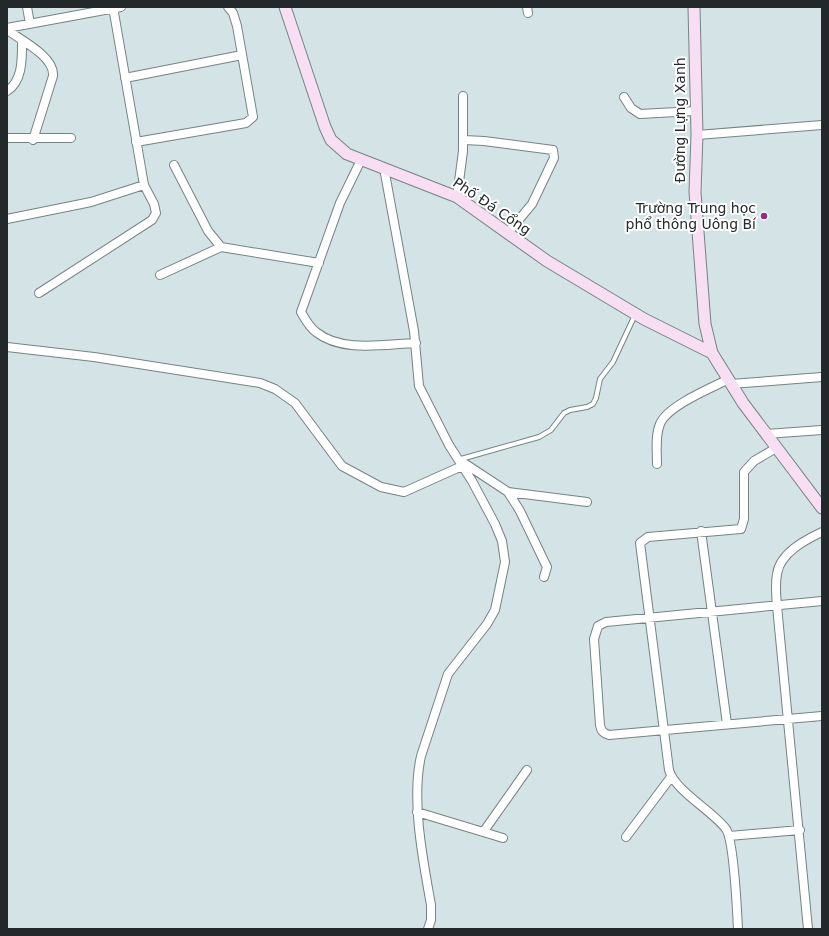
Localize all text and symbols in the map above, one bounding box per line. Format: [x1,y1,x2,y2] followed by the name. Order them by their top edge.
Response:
[672,57,688,183] street label: Đường Lựng Xanh
[450,174,534,238] street label: Phố Đá Cổng
[626,200,757,232] place label: Trường Trung học phổ thông Uông Bí
[759,211,769,221] marker: Trường Trung học phổ thông Uông Bí

